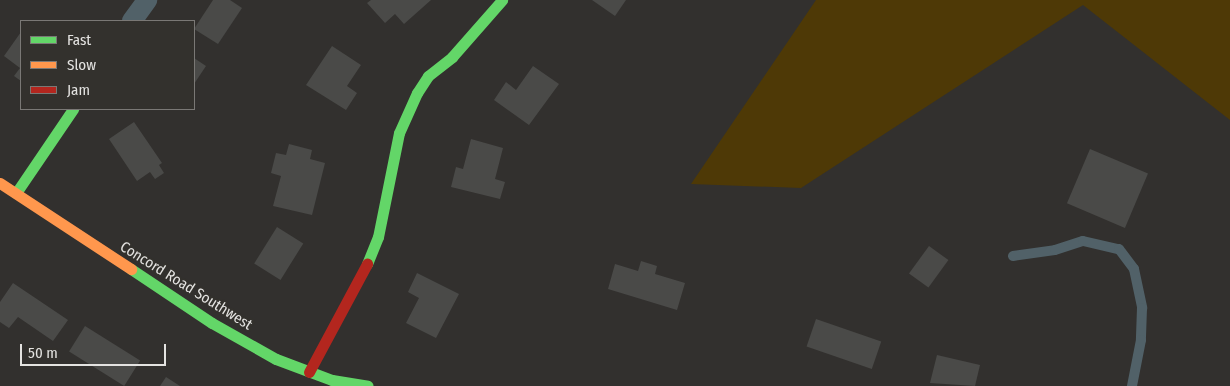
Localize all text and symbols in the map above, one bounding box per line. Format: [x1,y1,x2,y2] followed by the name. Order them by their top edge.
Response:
[20,20,195,110] legend
[67,31,91,49] text: Fast
[67,56,96,74] text: Slow
[67,81,90,99] text: Jam
[116,238,256,334] street label: Concord Road Southwest
[22,334,169,366] scale bar
[28,344,58,362] text: 50 m

